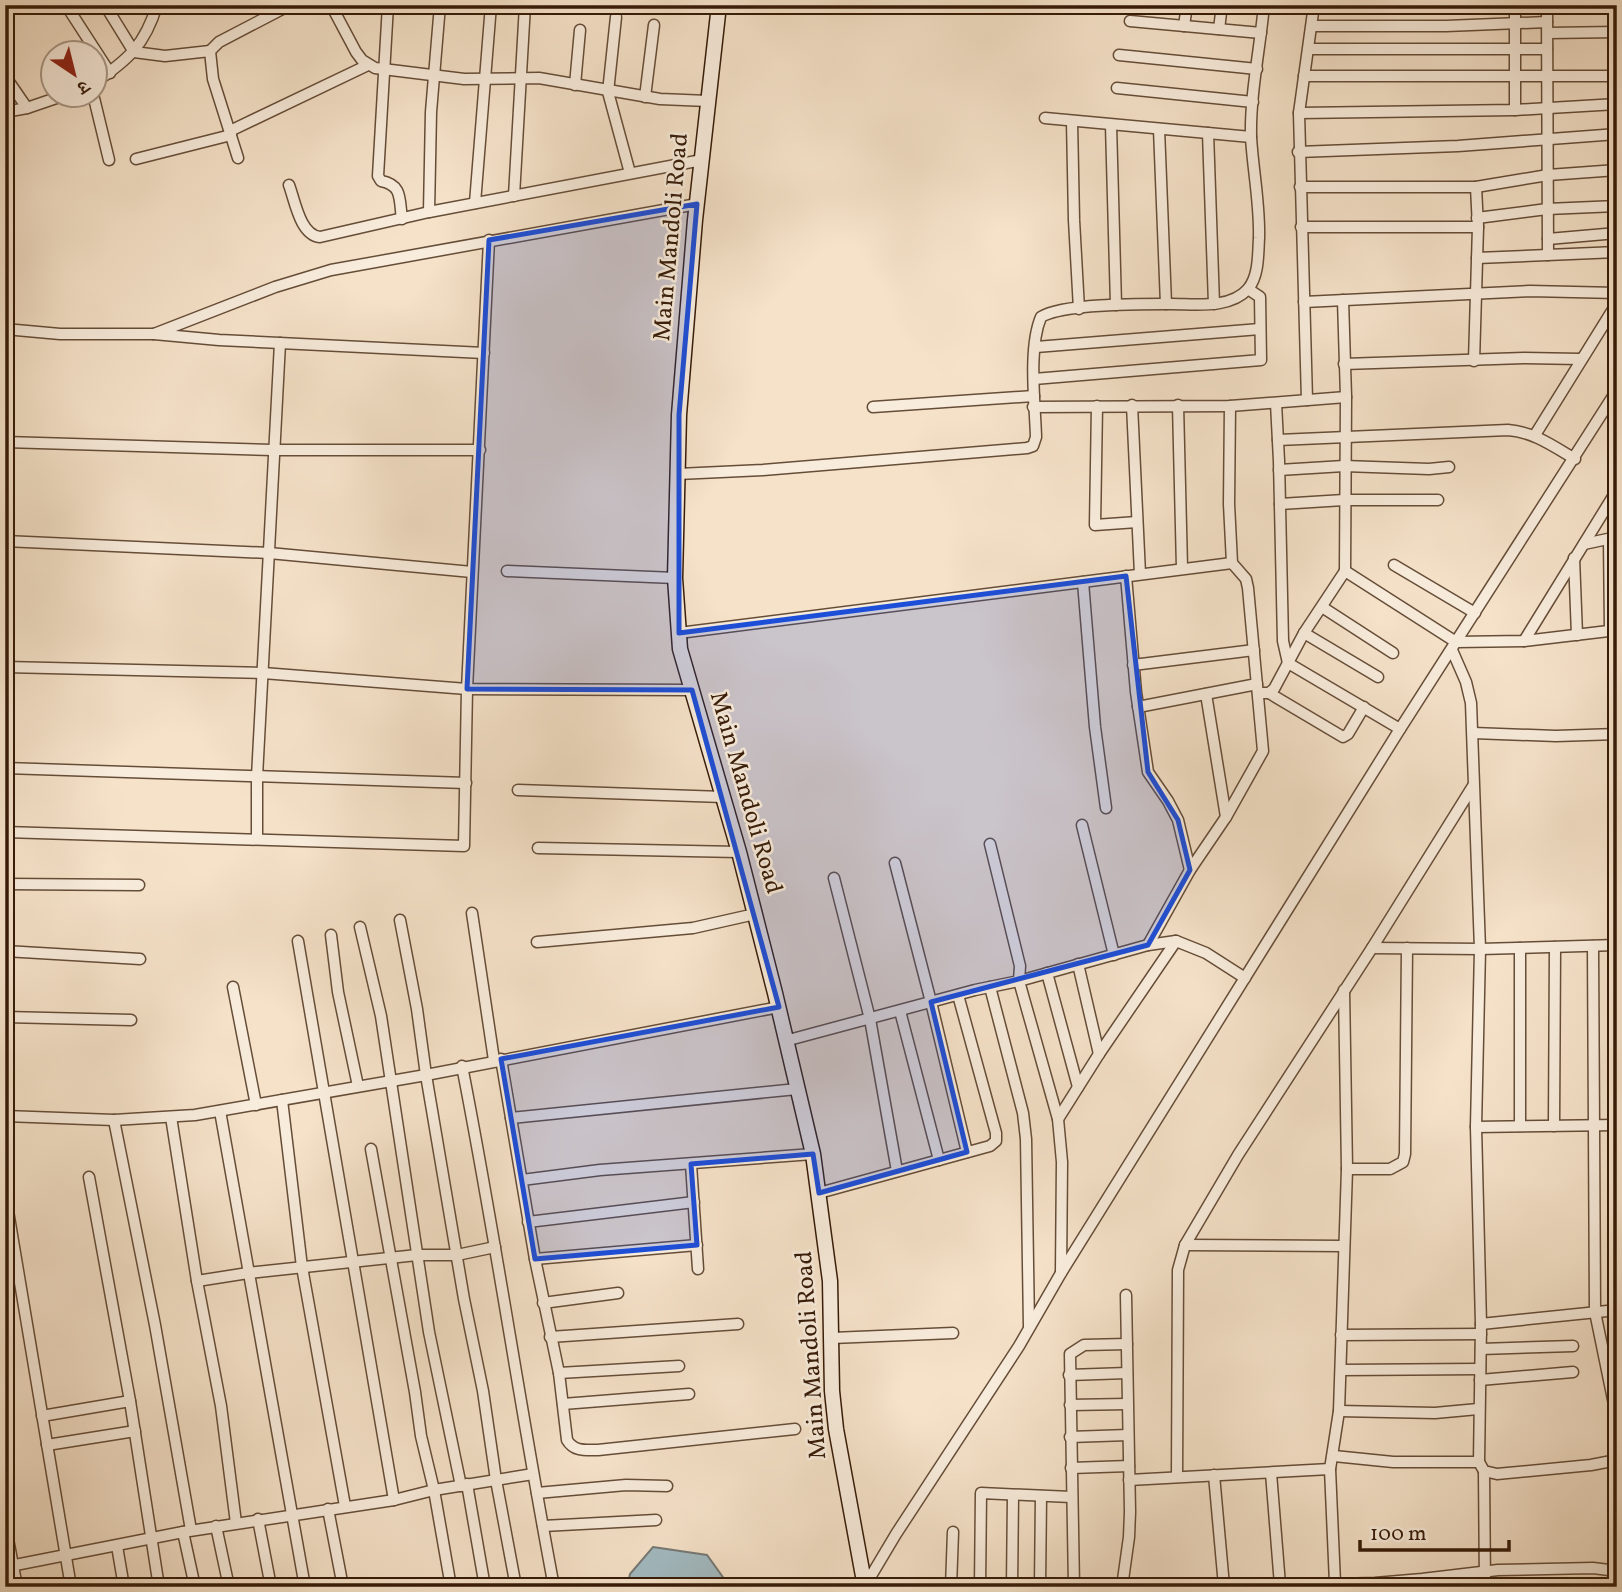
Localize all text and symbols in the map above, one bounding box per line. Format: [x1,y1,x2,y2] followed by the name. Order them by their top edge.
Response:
[38,38,108,108] north arrow
[70,72,96,100] text: उ
[646,132,698,342] street label: Main Mandoli Road
[700,688,790,898] street label: Main Mandoli Road
[788,1250,836,1460] street label: Main Mandoli Road
[1360,1508,1508,1552] scale bar
[1370,1520,1427,1549] text: 100 m

